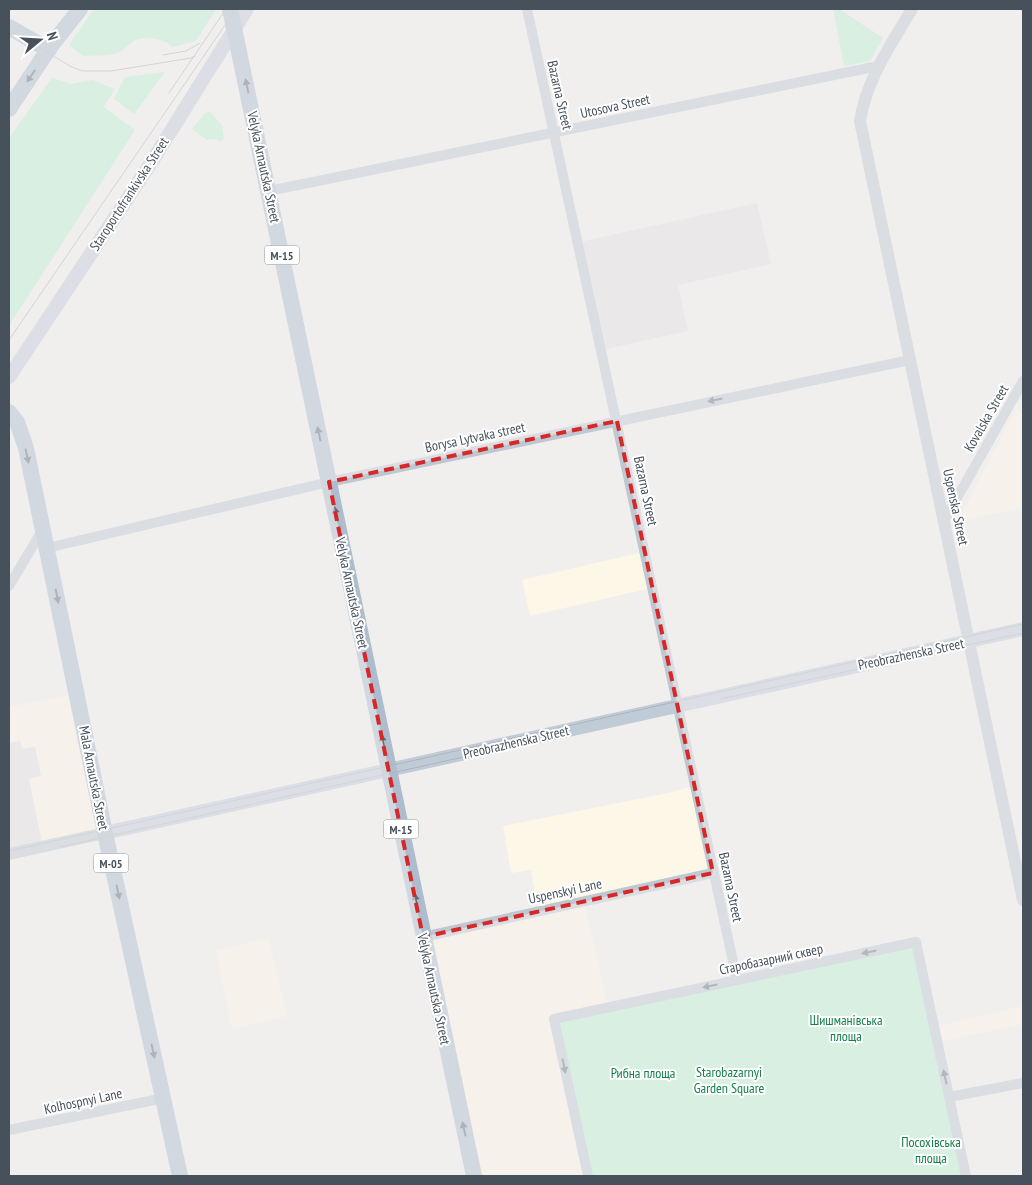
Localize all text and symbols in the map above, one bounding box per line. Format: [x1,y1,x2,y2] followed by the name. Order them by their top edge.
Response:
[15,15,65,65] north arrow
[43,30,62,42] text: N
[543,59,577,131] street label: Bazarna Street
[26,70,36,83] one-way arrow
[242,78,250,94] one-way arrow
[579,90,652,122] street label: Utosova Street
[243,109,285,225] street label: Velyka Arnautska Street
[85,134,173,254] street label: Staroportofrankivska Street
[264,246,300,264] road number: М-15
[960,381,1012,455] street label: Kovalska Street
[708,396,723,404] one-way arrow
[423,418,527,456] street label: Borysa Lytvaka street
[315,426,323,442] one-way arrow
[24,449,32,465] one-way arrow
[630,455,662,527] street label: Bazarna Street
[939,467,973,547] street label: Uspenska Street
[331,506,339,522] one-way arrow
[331,535,373,651] street label: Velyka Arnautska Street
[53,589,61,604] one-way arrow
[856,634,966,674] street label: Preobrazhenska Street
[461,721,571,763] street label: Preobrazhenska Street
[75,724,113,832] street label: Mala Arnautska Street
[379,735,387,750] one-way arrow
[384,820,418,839] road number: М-15
[715,851,747,923] street label: Bazarna Street
[94,854,128,872] road number: М-05
[527,874,604,908] street label: Uspenskyi Lane
[114,885,122,900] one-way arrow
[412,894,420,909] one-way arrow
[413,931,455,1047] street label: Velyka Arnautska Street
[718,939,824,979] street label: Старобазарний сквер
[861,948,876,956] one-way arrow
[702,982,717,990] one-way arrow
[809,1011,883,1045] park label: Шишманівська площа
[149,1044,157,1059] one-way arrow
[560,1059,568,1074] one-way arrow
[694,1063,765,1097] park label: Starobazarnyi Garden Square
[611,1064,675,1082] park label: Рибна площа
[941,1070,949,1085] one-way arrow
[42,1084,124,1118] street label: Kolhospnyi Lane
[460,1121,468,1136] one-way arrow
[901,1133,961,1167] park label: Посохівська площа

